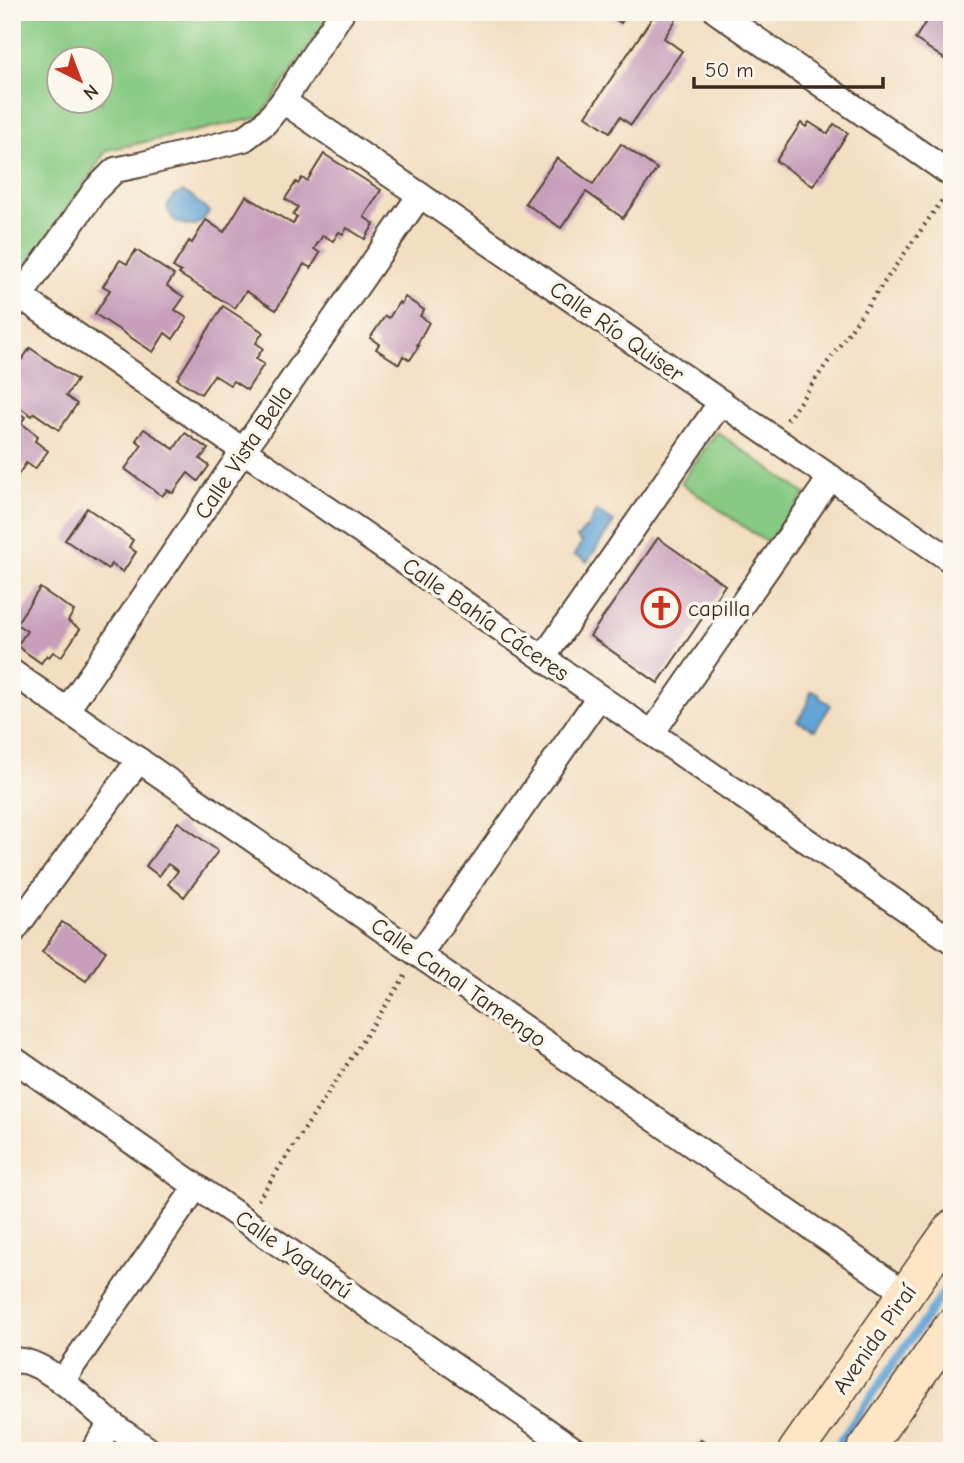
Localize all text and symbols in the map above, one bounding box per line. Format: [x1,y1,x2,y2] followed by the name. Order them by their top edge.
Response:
[46,46,116,116] north arrow
[694,46,884,90] scale bar
[705,58,754,82] text: 50 m
[79,80,103,104] text: N
[544,275,690,388] street label: Calle Río Quiser
[189,380,298,524] street label: Calle Vista Bella
[397,552,574,687] street label: Calle Bahía Cáceres
[640,587,682,629] church icon: capilla
[688,595,750,622] place label: capilla
[366,912,552,1053] street label: Calle Canal Tamengo
[230,1204,357,1305] street label: Calle Yaguarú
[827,1279,922,1399] street label: Avenida Piraí

